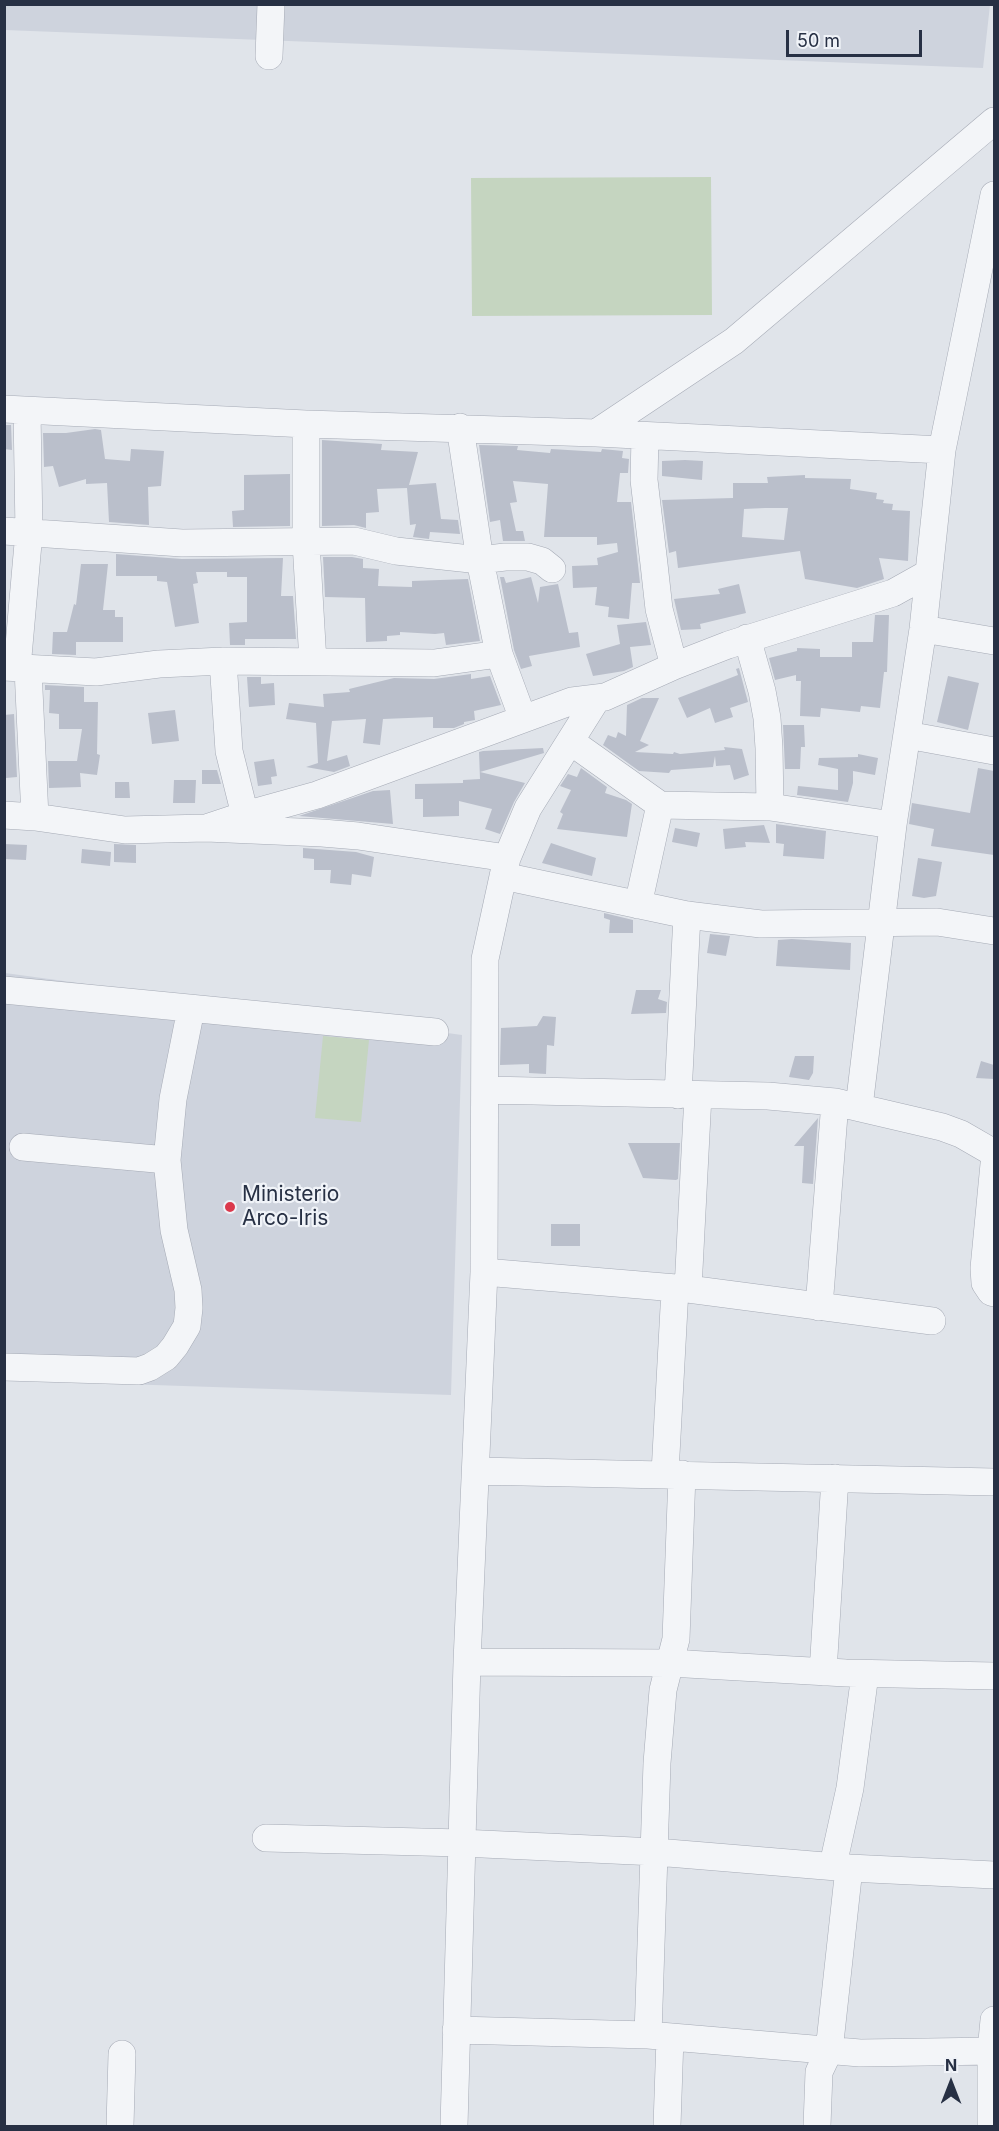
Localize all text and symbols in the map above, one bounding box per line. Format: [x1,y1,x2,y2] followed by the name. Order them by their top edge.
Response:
[789,18,926,56] scale bar
[797,30,840,51] text: 50 m
[242,1182,339,1232] place label: Ministerio Arco-Iris
[223,1200,237,1214] marker: Ministerio Arco-Iris
[921,2053,981,2113] north arrow
[945,2055,957,2075] text: N

